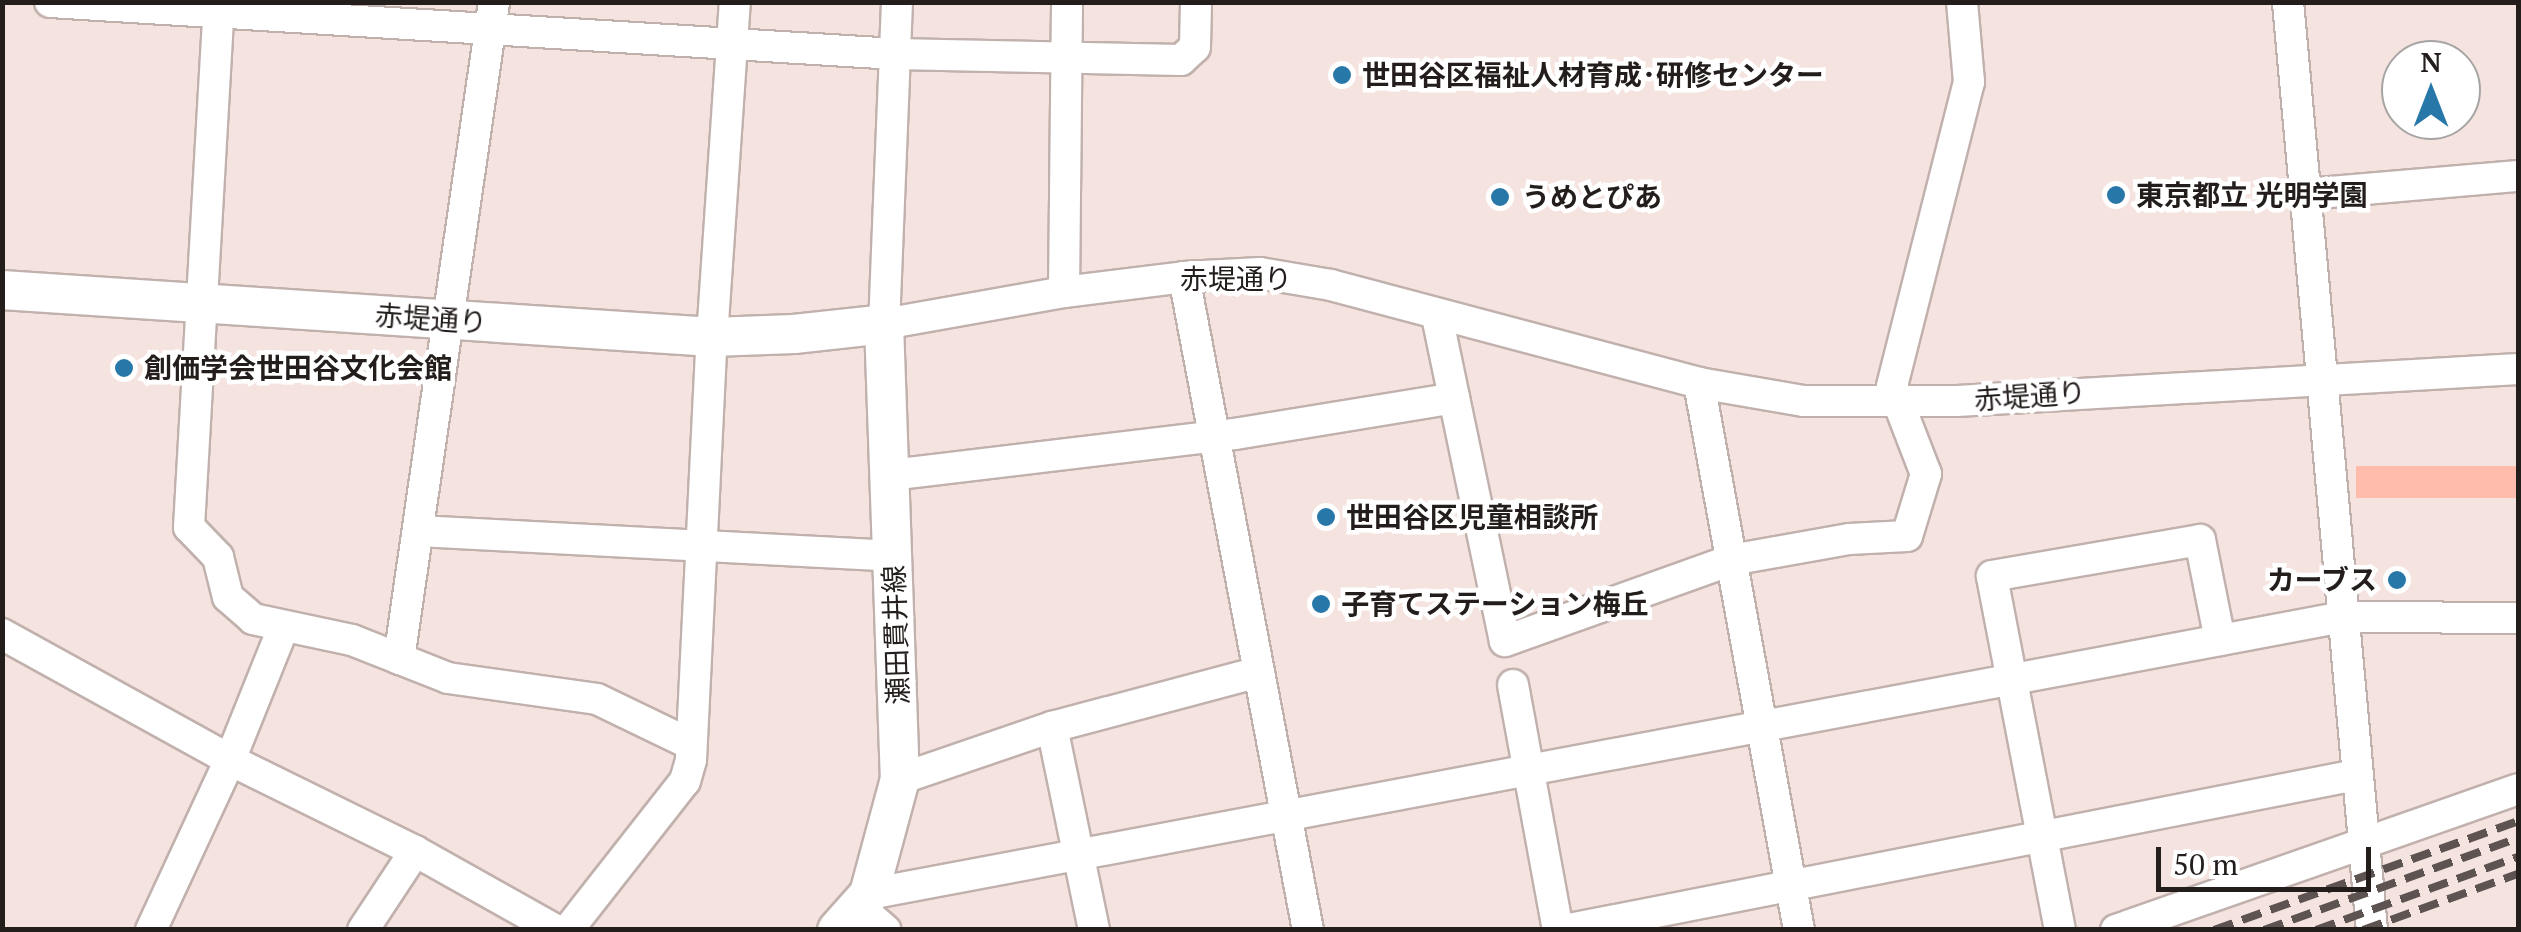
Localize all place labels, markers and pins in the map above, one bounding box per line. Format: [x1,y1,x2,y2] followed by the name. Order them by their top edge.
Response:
[1362,58,1824,92] place label: 世田谷区福祉人材育成･研修センター
[1331,64,1353,86] marker: 世田谷区福祉人材育成･研修センター
[2136,178,2368,212] place label: 東京都立 光明学園
[1522,180,1662,214] place label: うめとぴあ
[1487,184,1513,210] marker: うめとぴあ
[2105,184,2127,206] marker: 東京都立 光明学園
[144,351,452,385] place label: 創価学会世田谷文化会館
[113,357,135,379] marker: 創価学会世田谷文化会館
[1346,500,1598,534] place label: 世田谷区児童相談所
[1315,506,1337,528] marker: 世田谷区児童相談所
[2265,563,2377,597] place label: カーブス
[2386,569,2408,591] marker: カーブス
[1341,587,1649,621] place label: 子育てステーション梅丘
[1310,593,1332,615] marker: 子育てステーション梅丘

